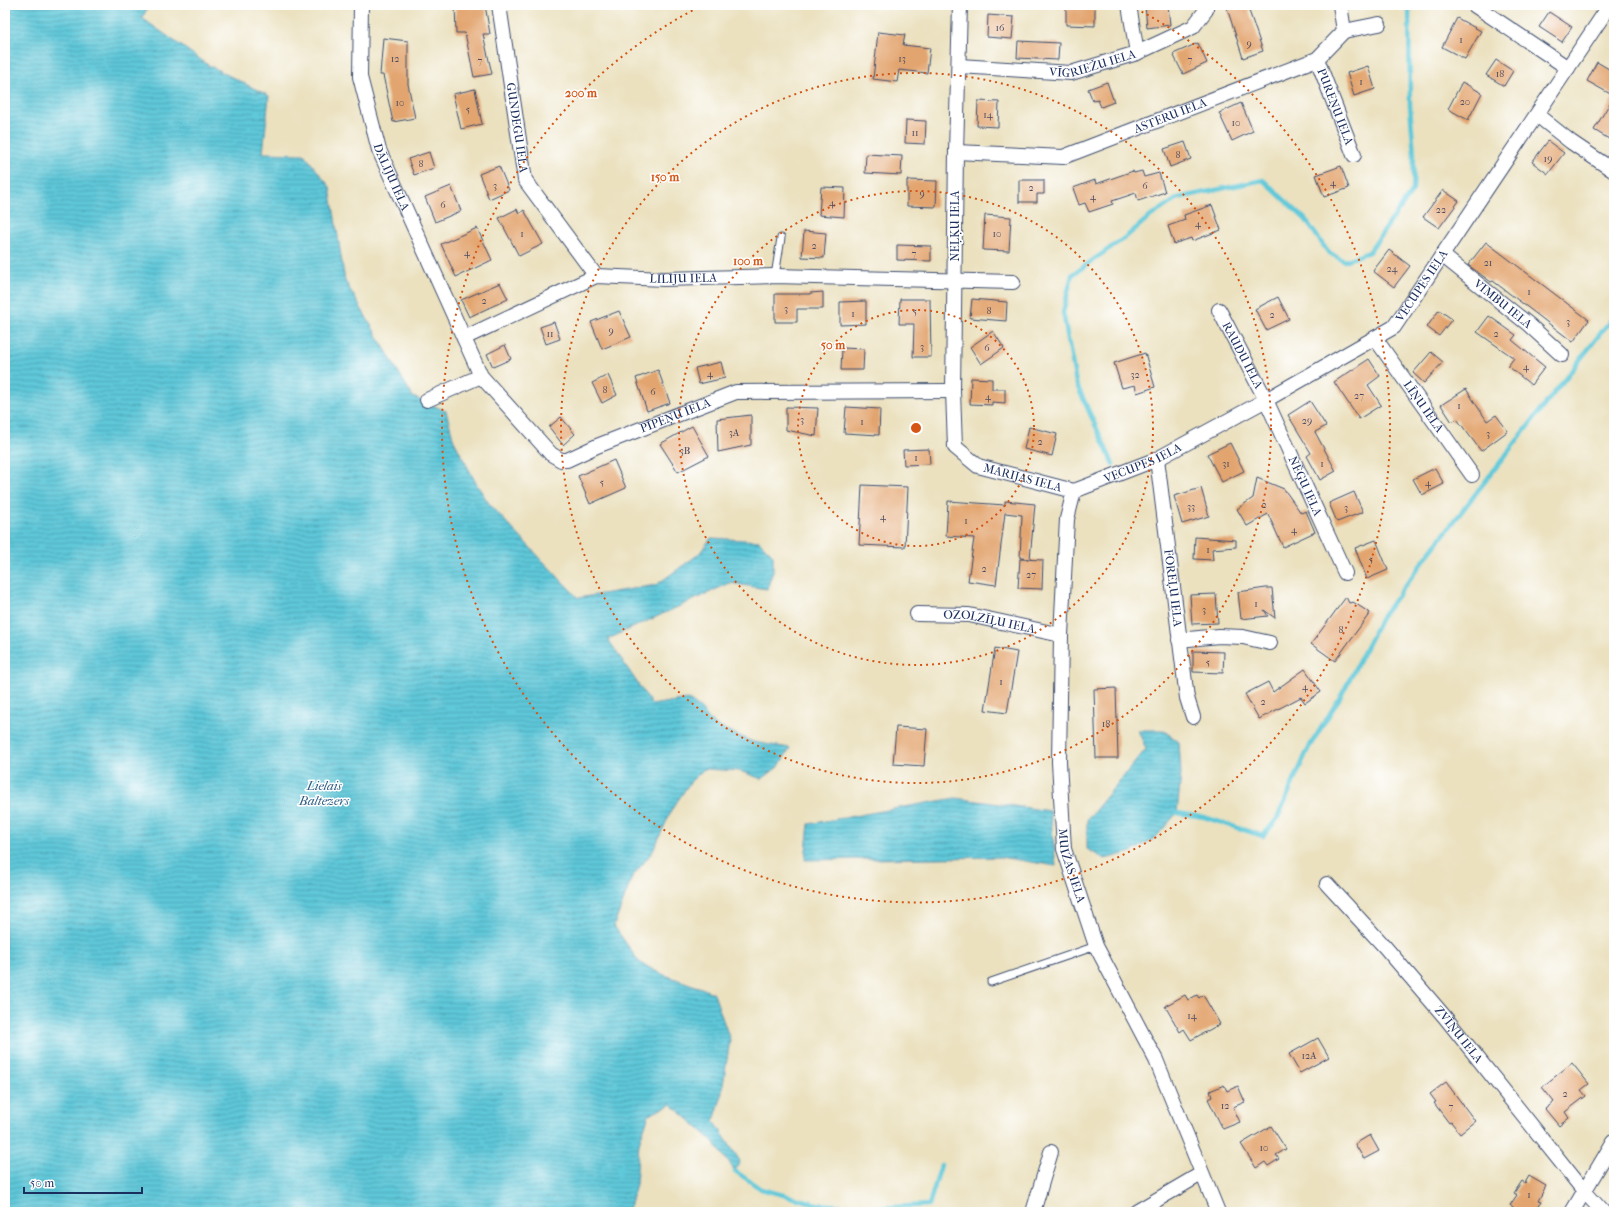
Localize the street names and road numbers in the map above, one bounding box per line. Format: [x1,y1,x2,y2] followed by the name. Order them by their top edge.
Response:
[1048,47,1138,80] street label: VĪGRIEŽU IELA
[1314,66,1356,147] street label: PUREŅU IELA
[504,82,531,174] street label: GUNDEGU IELA
[1131,95,1209,136] street label: ASTERU IELA
[371,142,412,213] street label: DĀLIJU IELA
[948,190,962,262] street label: NEĻĶU IELA
[1392,247,1451,325] street label: VECUPES IELA
[649,271,717,286] street label: LILIJU IELA
[1470,276,1535,331] street label: VIMBU IELA
[1219,319,1266,391] street label: RAUDU IELA
[1400,378,1447,435] street label: LĪŅU IELA
[638,395,713,436] street label: PĪPEŅU IELA
[1101,440,1184,486] street label: VECUPES IELA
[1286,454,1325,518] street label: NĒĢU IELA
[982,461,1063,495] street label: MARIJAS IELA
[1161,548,1185,628] street label: FOREĻU IELA
[943,608,1037,636] street label: OZOLZĪĻU IELA
[1056,828,1088,905] street label: MUIŽAS IELA
[1432,1003,1486,1066] street label: ZVĪŅU IELA

